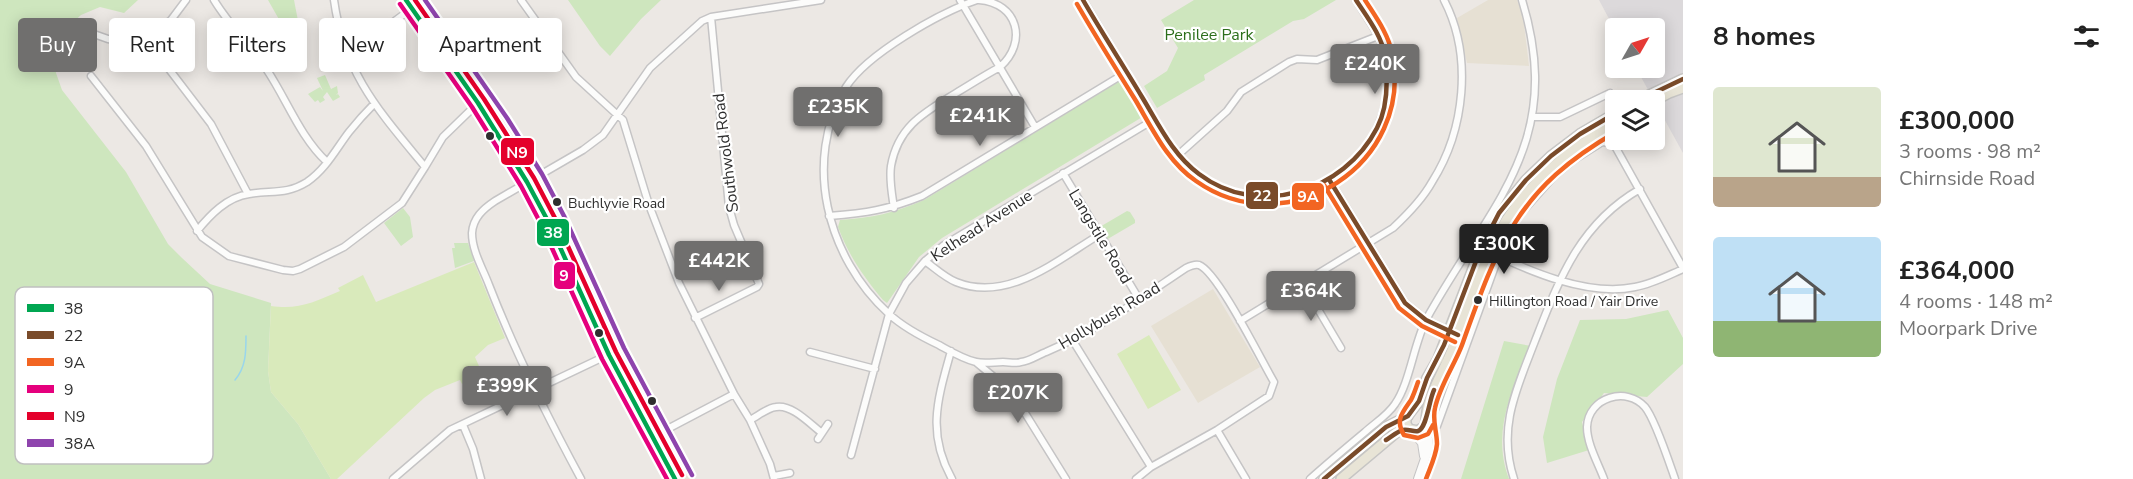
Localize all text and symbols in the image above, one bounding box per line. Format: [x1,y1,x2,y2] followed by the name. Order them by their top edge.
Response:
[18,18,97,72] chip: Buy
[109,18,195,72] chip: Rent
[207,18,307,72] chip: Filters
[319,18,406,72] chip: New
[418,18,562,72] chip: Apartment
[1605,18,1665,78] north arrow
[1605,18,1665,150] map controls
[1713,19,1815,54] text: 8 homes
[2070,20,2103,53] icon: filters
[1165,24,1254,46] park label: Penilee Park
[1333,44,1417,95] pin: £240K
[1344,50,1406,77] text: £240K
[796,87,880,138] pin: £235K
[1605,90,1665,150] button: layers
[708,92,744,214] street label: Southwold Road
[807,93,869,120] text: £235K
[938,96,1022,147] pin: £241K
[949,102,1011,129] text: £241K
[1899,103,2015,138] text: £300,000
[1761,111,1833,183] icon: home
[484,130,496,142] unlabelled marker
[500,137,535,166] line badge: N9
[1899,138,2041,165] text: 3 rooms · 98 m²
[506,142,528,164] text: N9
[1899,165,2035,192] text: Chirnside Road
[1245,181,1279,210] line badge: 22
[1291,182,1325,211] line badge: 9A
[926,185,1037,267] street label: Kelhead Avenue
[1063,185,1137,288] street label: Langstile Road
[1252,185,1272,207] text: 22
[1297,186,1319,208] text: 9A
[568,194,665,213] place label: Buchlyvie Road
[551,196,563,208] marker: Buchlyvie Road
[536,218,570,247] line badge: 38
[543,222,563,244] text: 38
[1462,224,1546,275] pin: £300K
[1473,230,1535,257] text: £300K
[677,241,761,292] pin: £442K
[688,247,750,274] text: £442K
[1899,253,2015,288] text: £364,000
[553,261,576,290] line badge: 9
[1761,261,1833,333] icon: home
[559,265,569,287] text: 9
[1269,271,1353,322] pin: £364K
[1055,277,1164,355] street label: Hollybush Road
[1280,277,1342,304] text: £364K
[15,287,213,464] legend
[1899,288,2053,315] text: 4 rooms · 148 m²
[1489,292,1658,311] place label: Hillington Road / Yair Drive
[1472,294,1484,306] marker: Hillington Road / Yair Drive
[64,298,83,320] text: 38
[1899,315,2038,342] text: Moorpark Drive
[64,325,83,347] text: 22
[593,327,605,339] unlabelled marker
[64,352,86,374] text: 9A
[465,366,549,417] pin: £399K
[476,372,538,399] text: £399K
[976,373,1060,424] pin: £207K
[64,379,74,401] text: 9
[987,379,1049,406] text: £207K
[646,395,658,407] unlabelled marker
[64,406,85,428] text: N9
[64,433,95,455] text: 38A

